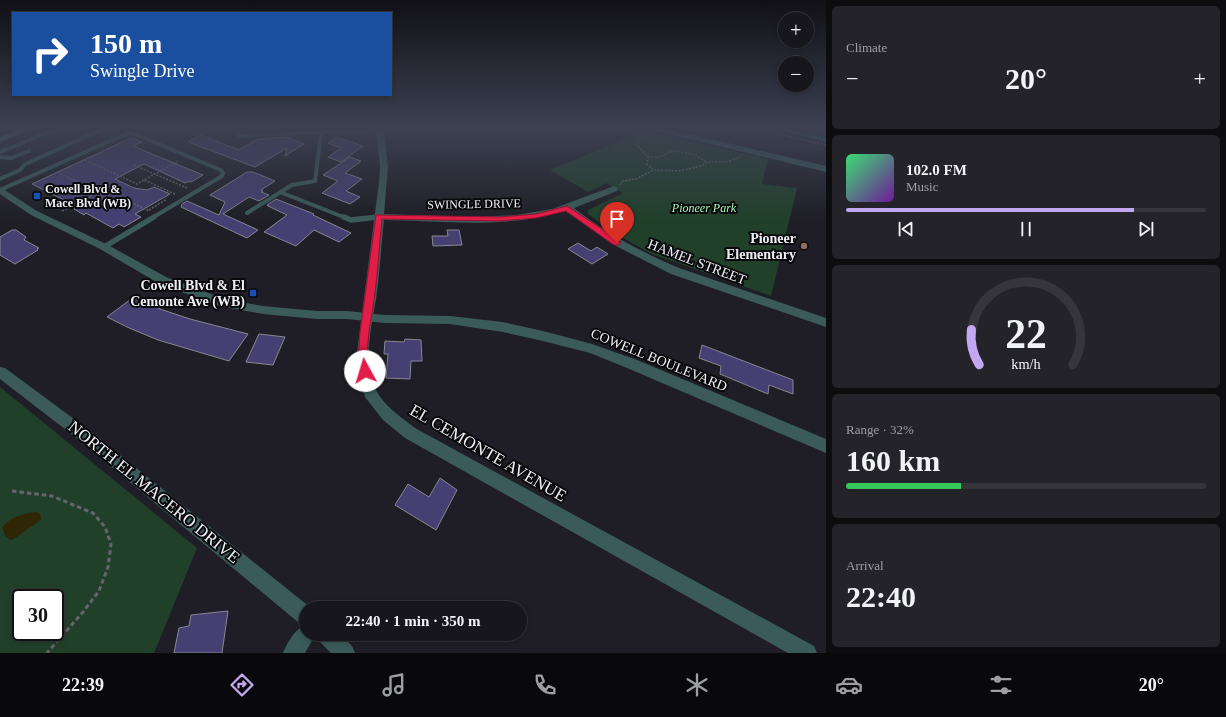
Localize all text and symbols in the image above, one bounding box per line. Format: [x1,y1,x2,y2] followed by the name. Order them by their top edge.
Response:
[778,12,814,92] map controls
[778,12,814,48] button: +
[24,28,76,80] icon: right
[90,28,162,59] text: 150 m
[846,40,887,55] text: Climate
[778,56,814,92] button: −
[90,61,194,81] text: Swingle Drive
[1005,62,1047,95] text: 20°
[846,66,858,91] text: −
[1194,66,1206,91] text: +
[906,162,967,178] text: 102.0 FM
[906,179,939,194] text: Music
[45,182,131,210] place label: Cowell Blvd & Mace Blvd (WB)
[32,191,42,201] marker: Cowell Blvd & Mace Blvd (WB)
[427,196,521,212] street label: SWINGLE DRIVE
[671,201,737,215] park label: Pioneer Park
[600,202,634,243] pin
[606,208,628,230] icon: arrive
[895,218,917,240] icon: previous
[1015,218,1037,240] icon: pause
[1135,218,1157,240] icon: next
[726,231,796,262] place label: Pioneer Elementary
[646,236,749,288] street label: HAMEL STREET
[799,241,809,251] marker: Pioneer Elementary
[130,278,245,310] place label: Cowell Blvd & El Cemonte Ave (WB)
[248,288,258,298] marker: Cowell Blvd & El Cemonte Ave (WB)
[1005,310,1047,356] text: 22
[589,326,729,394] street label: COWELL BOULEVARD
[344,350,386,392] position arrow
[1011,355,1041,371] text: km/h
[406,400,570,506] street label: EL CEMONTE AVENUE
[64,417,244,567] street label: NORTH EL MACERO DRIVE
[846,422,914,437] text: Range · 32%
[846,444,940,477] text: 160 km
[846,558,884,573] text: Arrival
[846,580,916,613] text: 22:40
[12,589,64,641] speed limit sign: 30
[346,613,481,629] text: 22:40 · 1 min · 350 m
[228,671,256,699] icon: directions
[380,671,408,699] icon: music
[531,671,559,699] icon: phone
[683,671,711,699] icon: climate
[835,671,863,699] icon: car
[987,671,1015,699] icon: filters
[62,675,104,695] text: 22:39
[1139,675,1164,695] text: 20°

